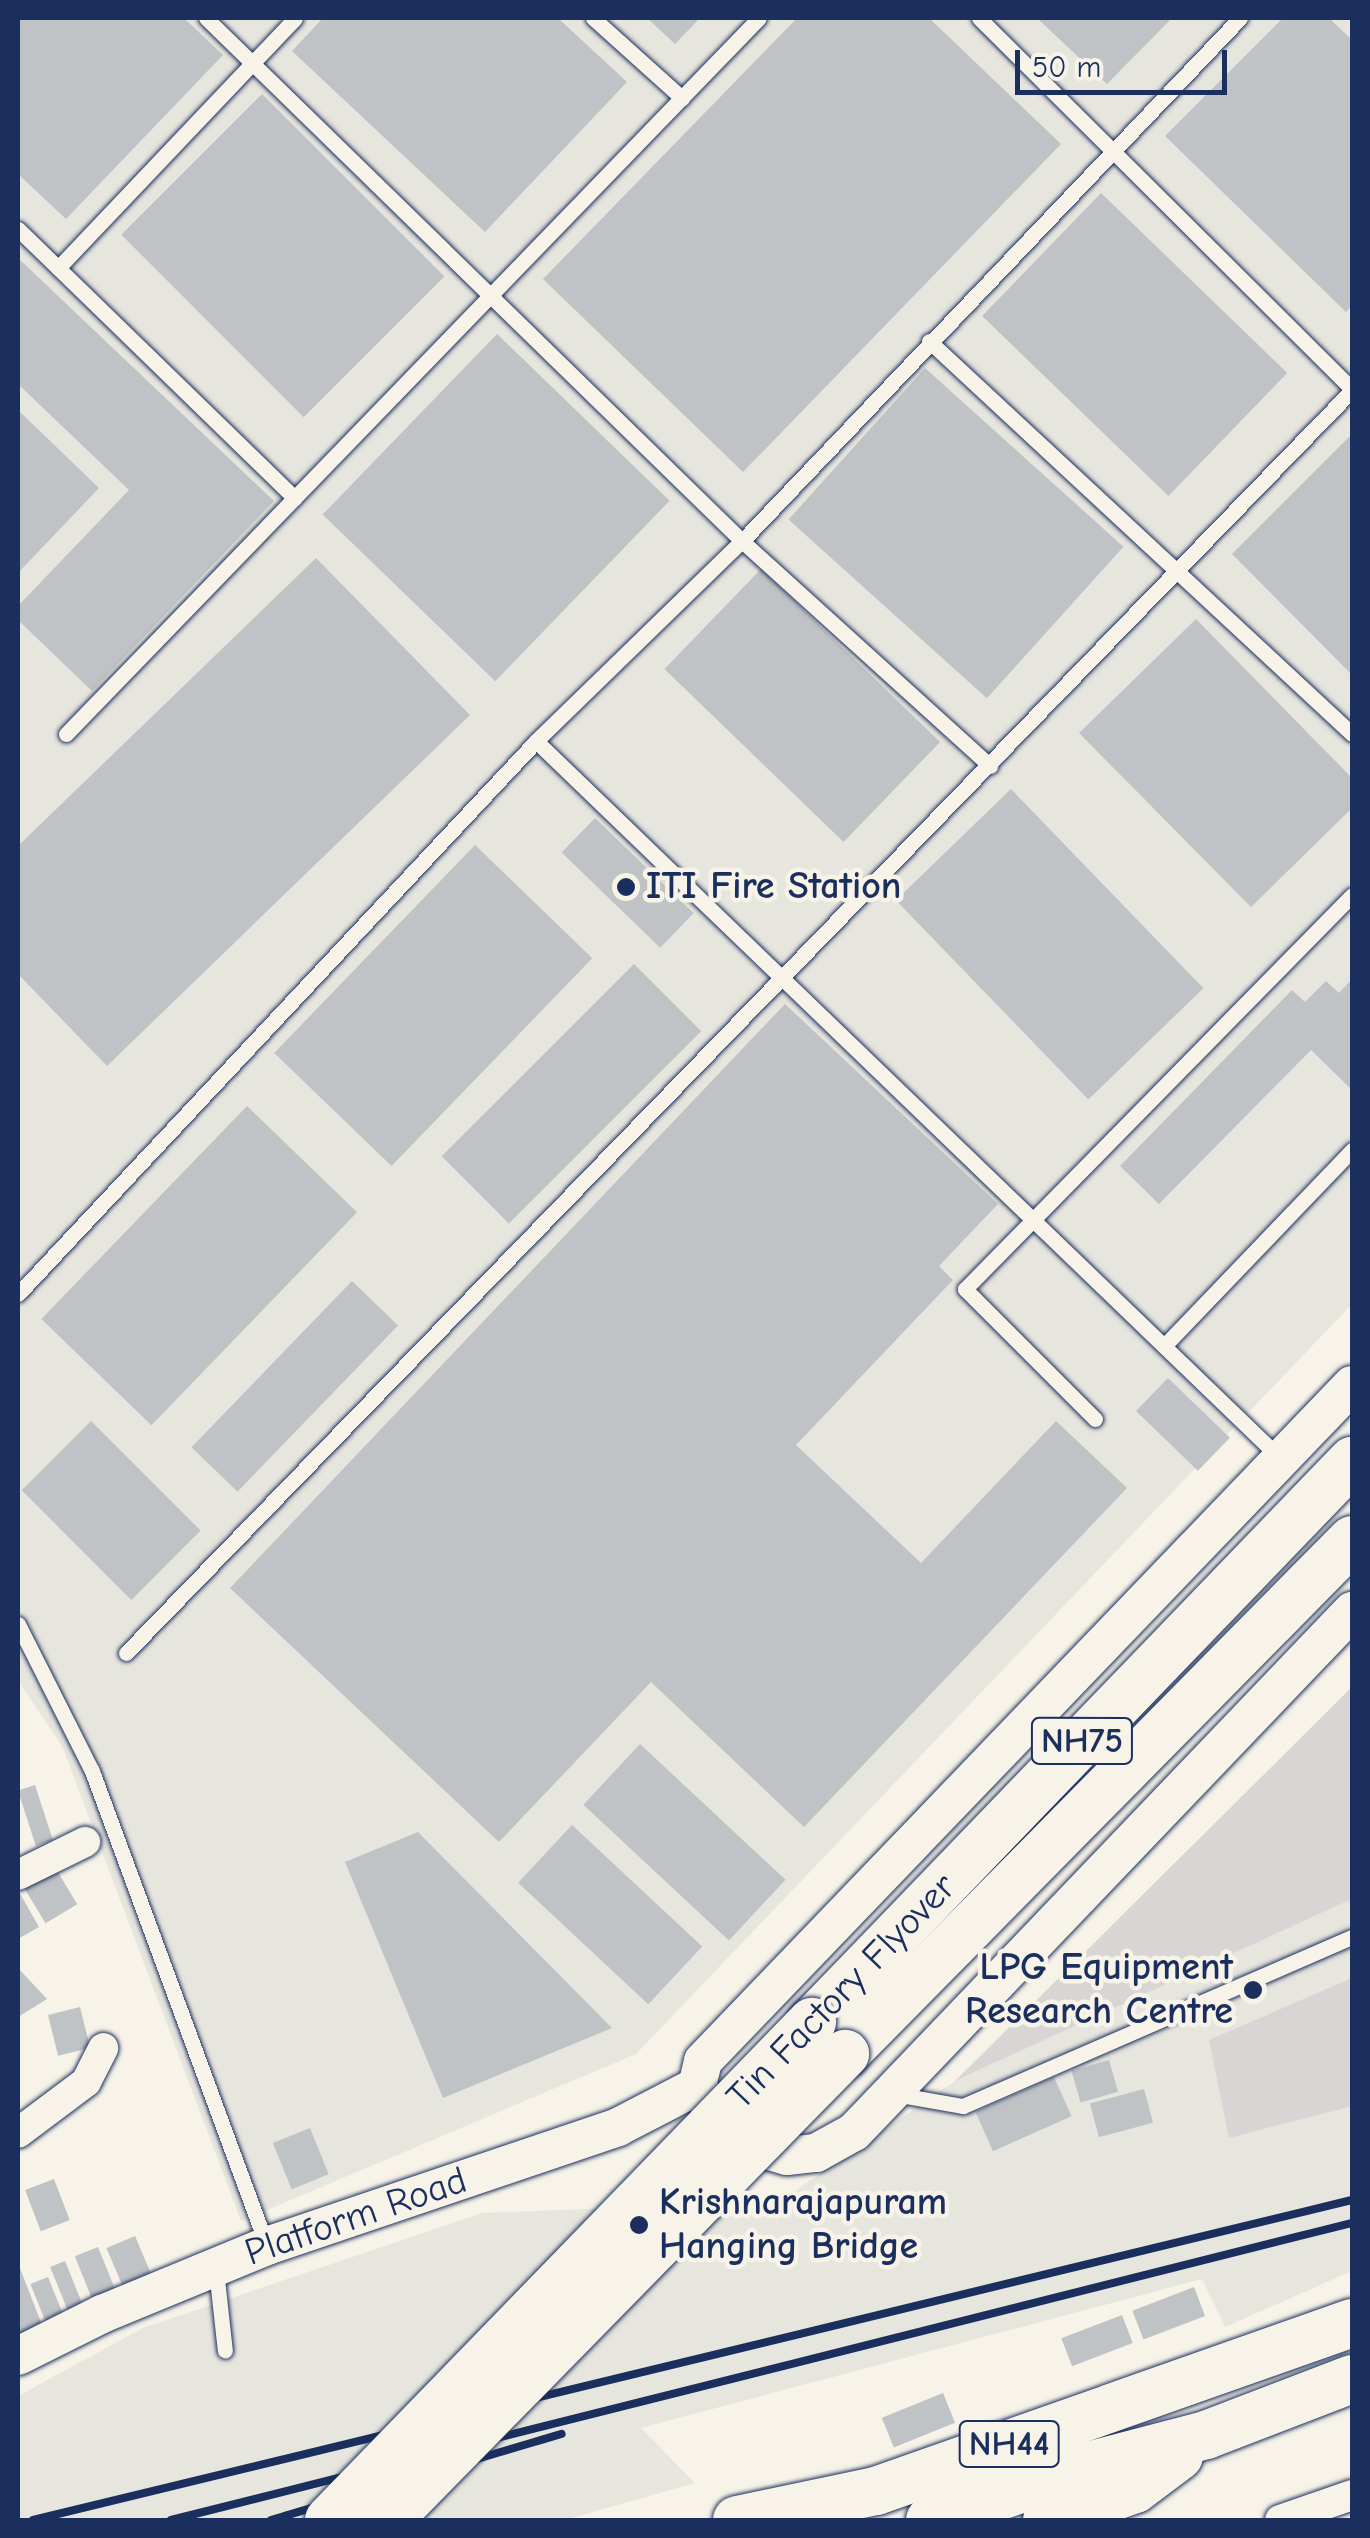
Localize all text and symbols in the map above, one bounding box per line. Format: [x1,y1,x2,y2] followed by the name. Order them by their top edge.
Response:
[1020,30,1232,92] scale bar
[1032,50,1101,85] text: 50 m
[646,864,901,910] place label: ITI Fire Station
[615,876,637,898] marker: ITI Fire Station
[1030,1711,1134,1771] road number: NH75
[718,1865,966,2119] street label: Tin Factory Flyover
[965,1945,1233,2035] place label: LPG Equipment Research Centre
[1242,1979,1264,2001] marker: LPG Equipment Research Centre
[239,2158,473,2276] street label: Platform Road
[659,2180,947,2270] place label: Krishnarajapuram Hanging Bridge
[628,2214,650,2236] marker: Krishnarajapuram Hanging Bridge
[956,2414,1062,2474] road number: NH44

